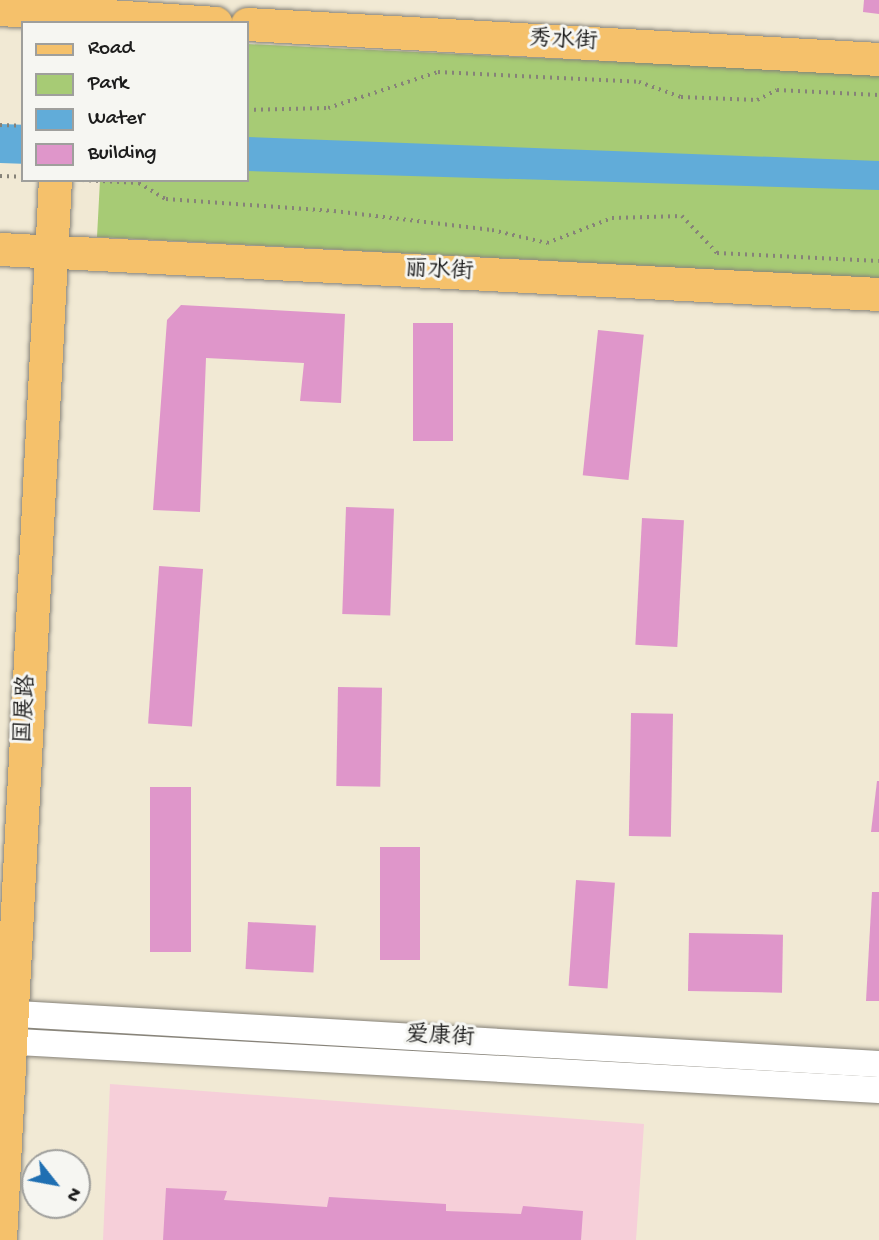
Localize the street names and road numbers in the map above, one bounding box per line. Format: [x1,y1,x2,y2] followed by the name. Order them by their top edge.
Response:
[528,26,598,58] street label: 秀水街
[404,256,474,288] street label: 丽水街
[11,674,43,744] street label: 国展路
[405,1022,475,1054] street label: 爱康街

